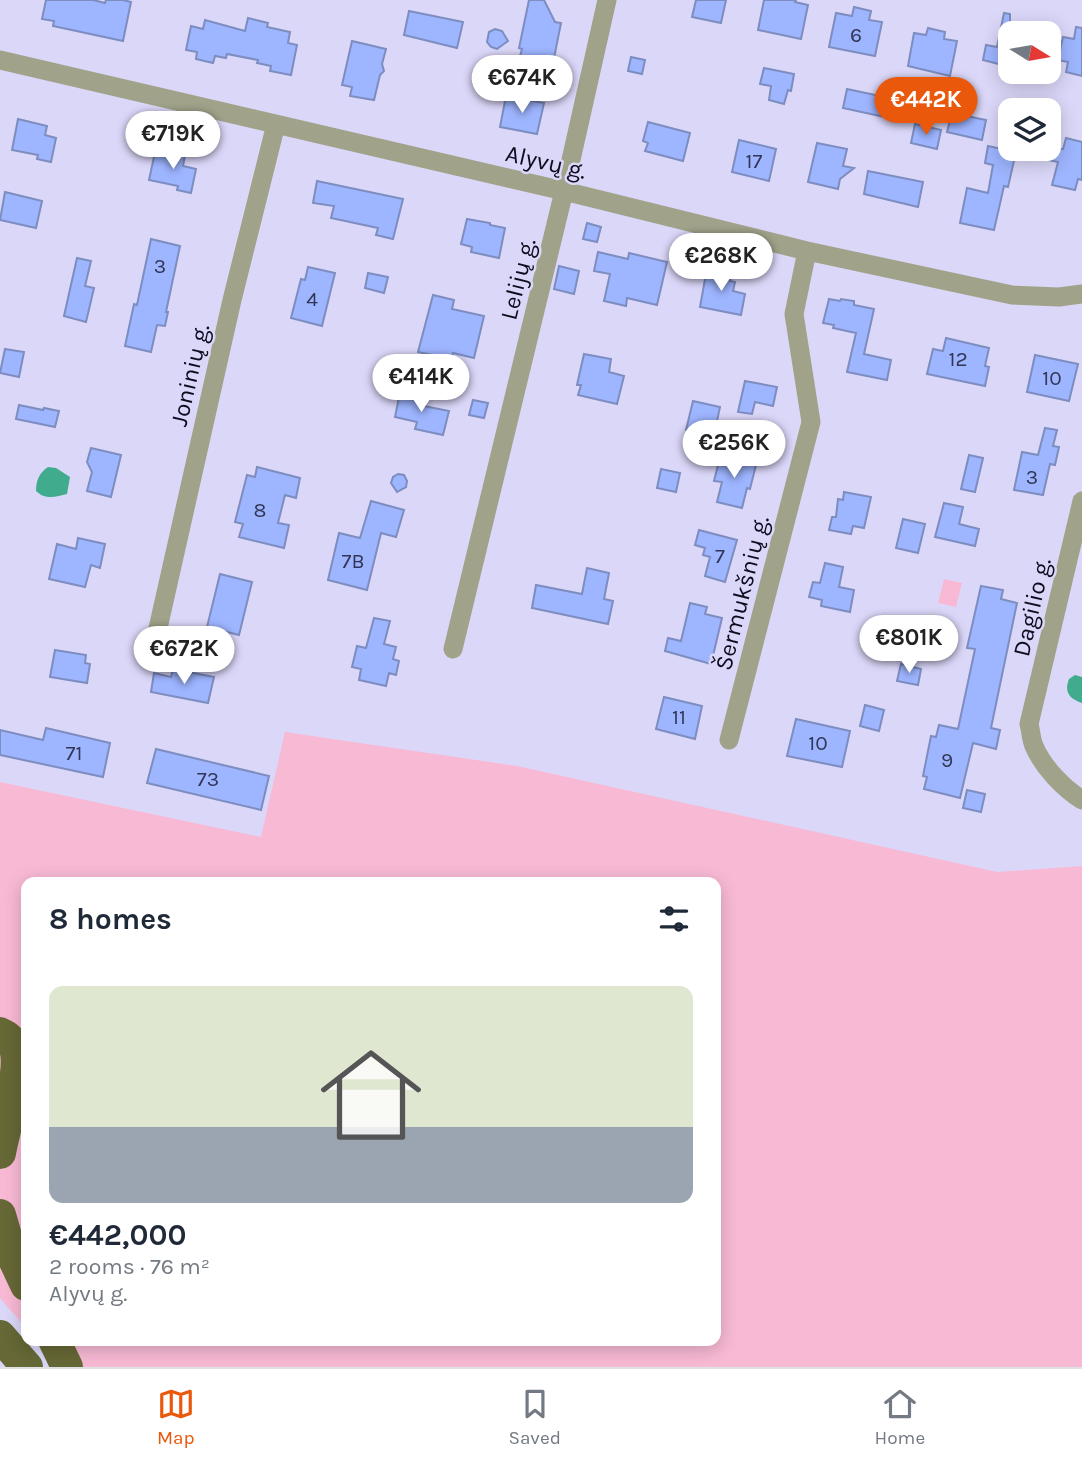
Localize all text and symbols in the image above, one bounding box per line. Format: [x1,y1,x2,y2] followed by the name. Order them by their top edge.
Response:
[998,21,1060,84] north arrow
[998,21,1061,161] map controls
[850,23,862,47] house number: 6
[473,55,571,115] pin: €674K
[488,64,556,91] text: €674K
[877,78,975,137] pin: €442K
[891,86,961,113] text: €442K
[998,98,1061,161] button: layers
[124,111,222,171] pin: €719K
[141,120,205,147] text: €719K
[503,139,589,185] street label: Alyvų g.
[746,149,763,173] house number: 17
[672,233,770,293] pin: €268K
[494,235,542,323] street label: Lelijų g.
[685,242,757,269] text: €268K
[154,254,166,278] house number: 3
[306,287,318,311] house number: 4
[165,321,215,429] street label: Joninių g.
[948,347,968,371] house number: 12
[372,354,470,414] pin: €414K
[388,363,454,390] text: €414K
[1042,366,1062,390] house number: 10
[685,420,783,480] pin: €256K
[699,429,769,456] text: €256K
[1026,465,1038,489] house number: 3
[254,498,266,522] house number: 8
[708,513,775,673] street label: Šermukšnių g.
[715,544,725,568] house number: 7
[342,549,364,573] house number: 7B
[1007,555,1057,659] street label: Dagilio g.
[860,616,958,675] pin: €801K
[875,624,943,651] text: €801K
[135,626,233,686] pin: €672K
[150,635,218,662] text: €672K
[672,705,686,729] house number: 11
[808,731,828,755] house number: 10
[66,741,82,765] house number: 71
[941,748,953,772] house number: 9
[197,767,219,791] house number: 73
[655,900,693,938] icon: filters
[49,901,172,937] text: 8 homes
[308,1032,434,1158] icon: home
[49,1217,186,1253] text: €442,000
[49,1253,210,1280] text: 2 rooms · 76 m²
[49,1280,127,1307] text: Alyvų g.
[157,1385,195,1449] tab: Map
[508,1385,561,1449] tab: Saved
[875,1385,925,1449] tab: Home

